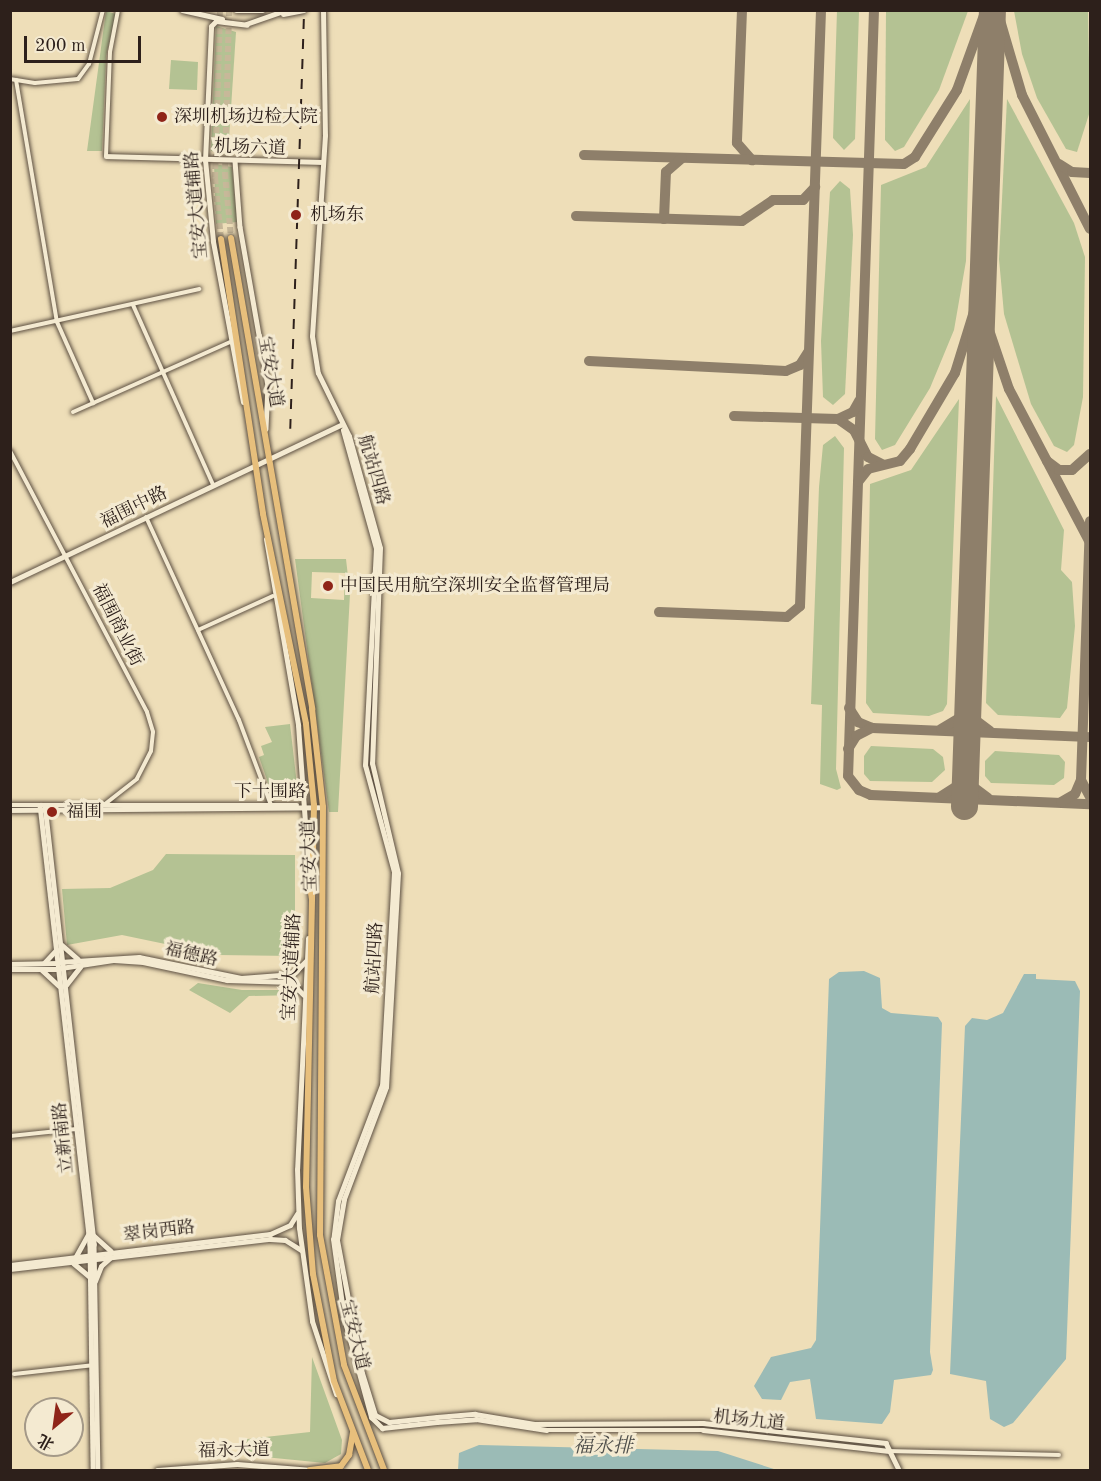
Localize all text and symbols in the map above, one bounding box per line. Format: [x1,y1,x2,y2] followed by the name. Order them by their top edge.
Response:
[27,24,144,62] scale bar
[35,37,86,55] text: 200 m
[174,106,318,128] place label: 深圳机场边检大院
[155,110,169,124] marker: 深圳机场边检大院
[214,136,286,160] street label: 机场六道
[182,150,212,260] street label: 宝安大道辅路
[310,204,364,226] place label: 机场东
[287,206,305,224] marker: 机场东
[253,335,287,409] street label: 宝安大道
[353,432,393,508] street label: 航站四路
[97,483,171,533] street label: 福围中路
[340,575,610,597] place label: 中国民用航空深圳安全监督管理局
[321,579,335,593] marker: 中国民用航空深圳安全监督管理局
[87,580,147,670] street label: 福围商业街
[234,781,306,803] street label: 下十围路
[66,801,102,823] place label: 福围
[43,803,61,821] marker: 福围
[298,820,322,892] street label: 宝安大道
[278,913,306,1021] street label: 宝安大道辅路
[362,921,388,995] street label: 航站四路
[162,938,220,972] street label: 福德路
[49,1101,79,1175] street label: 立新南路
[122,1217,196,1247] street label: 翠岗西路
[335,1297,373,1373] street label: 宝安大道
[24,1397,84,1457] north arrow
[712,1406,786,1436] street label: 机场九道
[35,1430,57,1452] text: 北
[573,1435,633,1459] water label: 福永排
[198,1440,270,1462] street label: 福永大道

